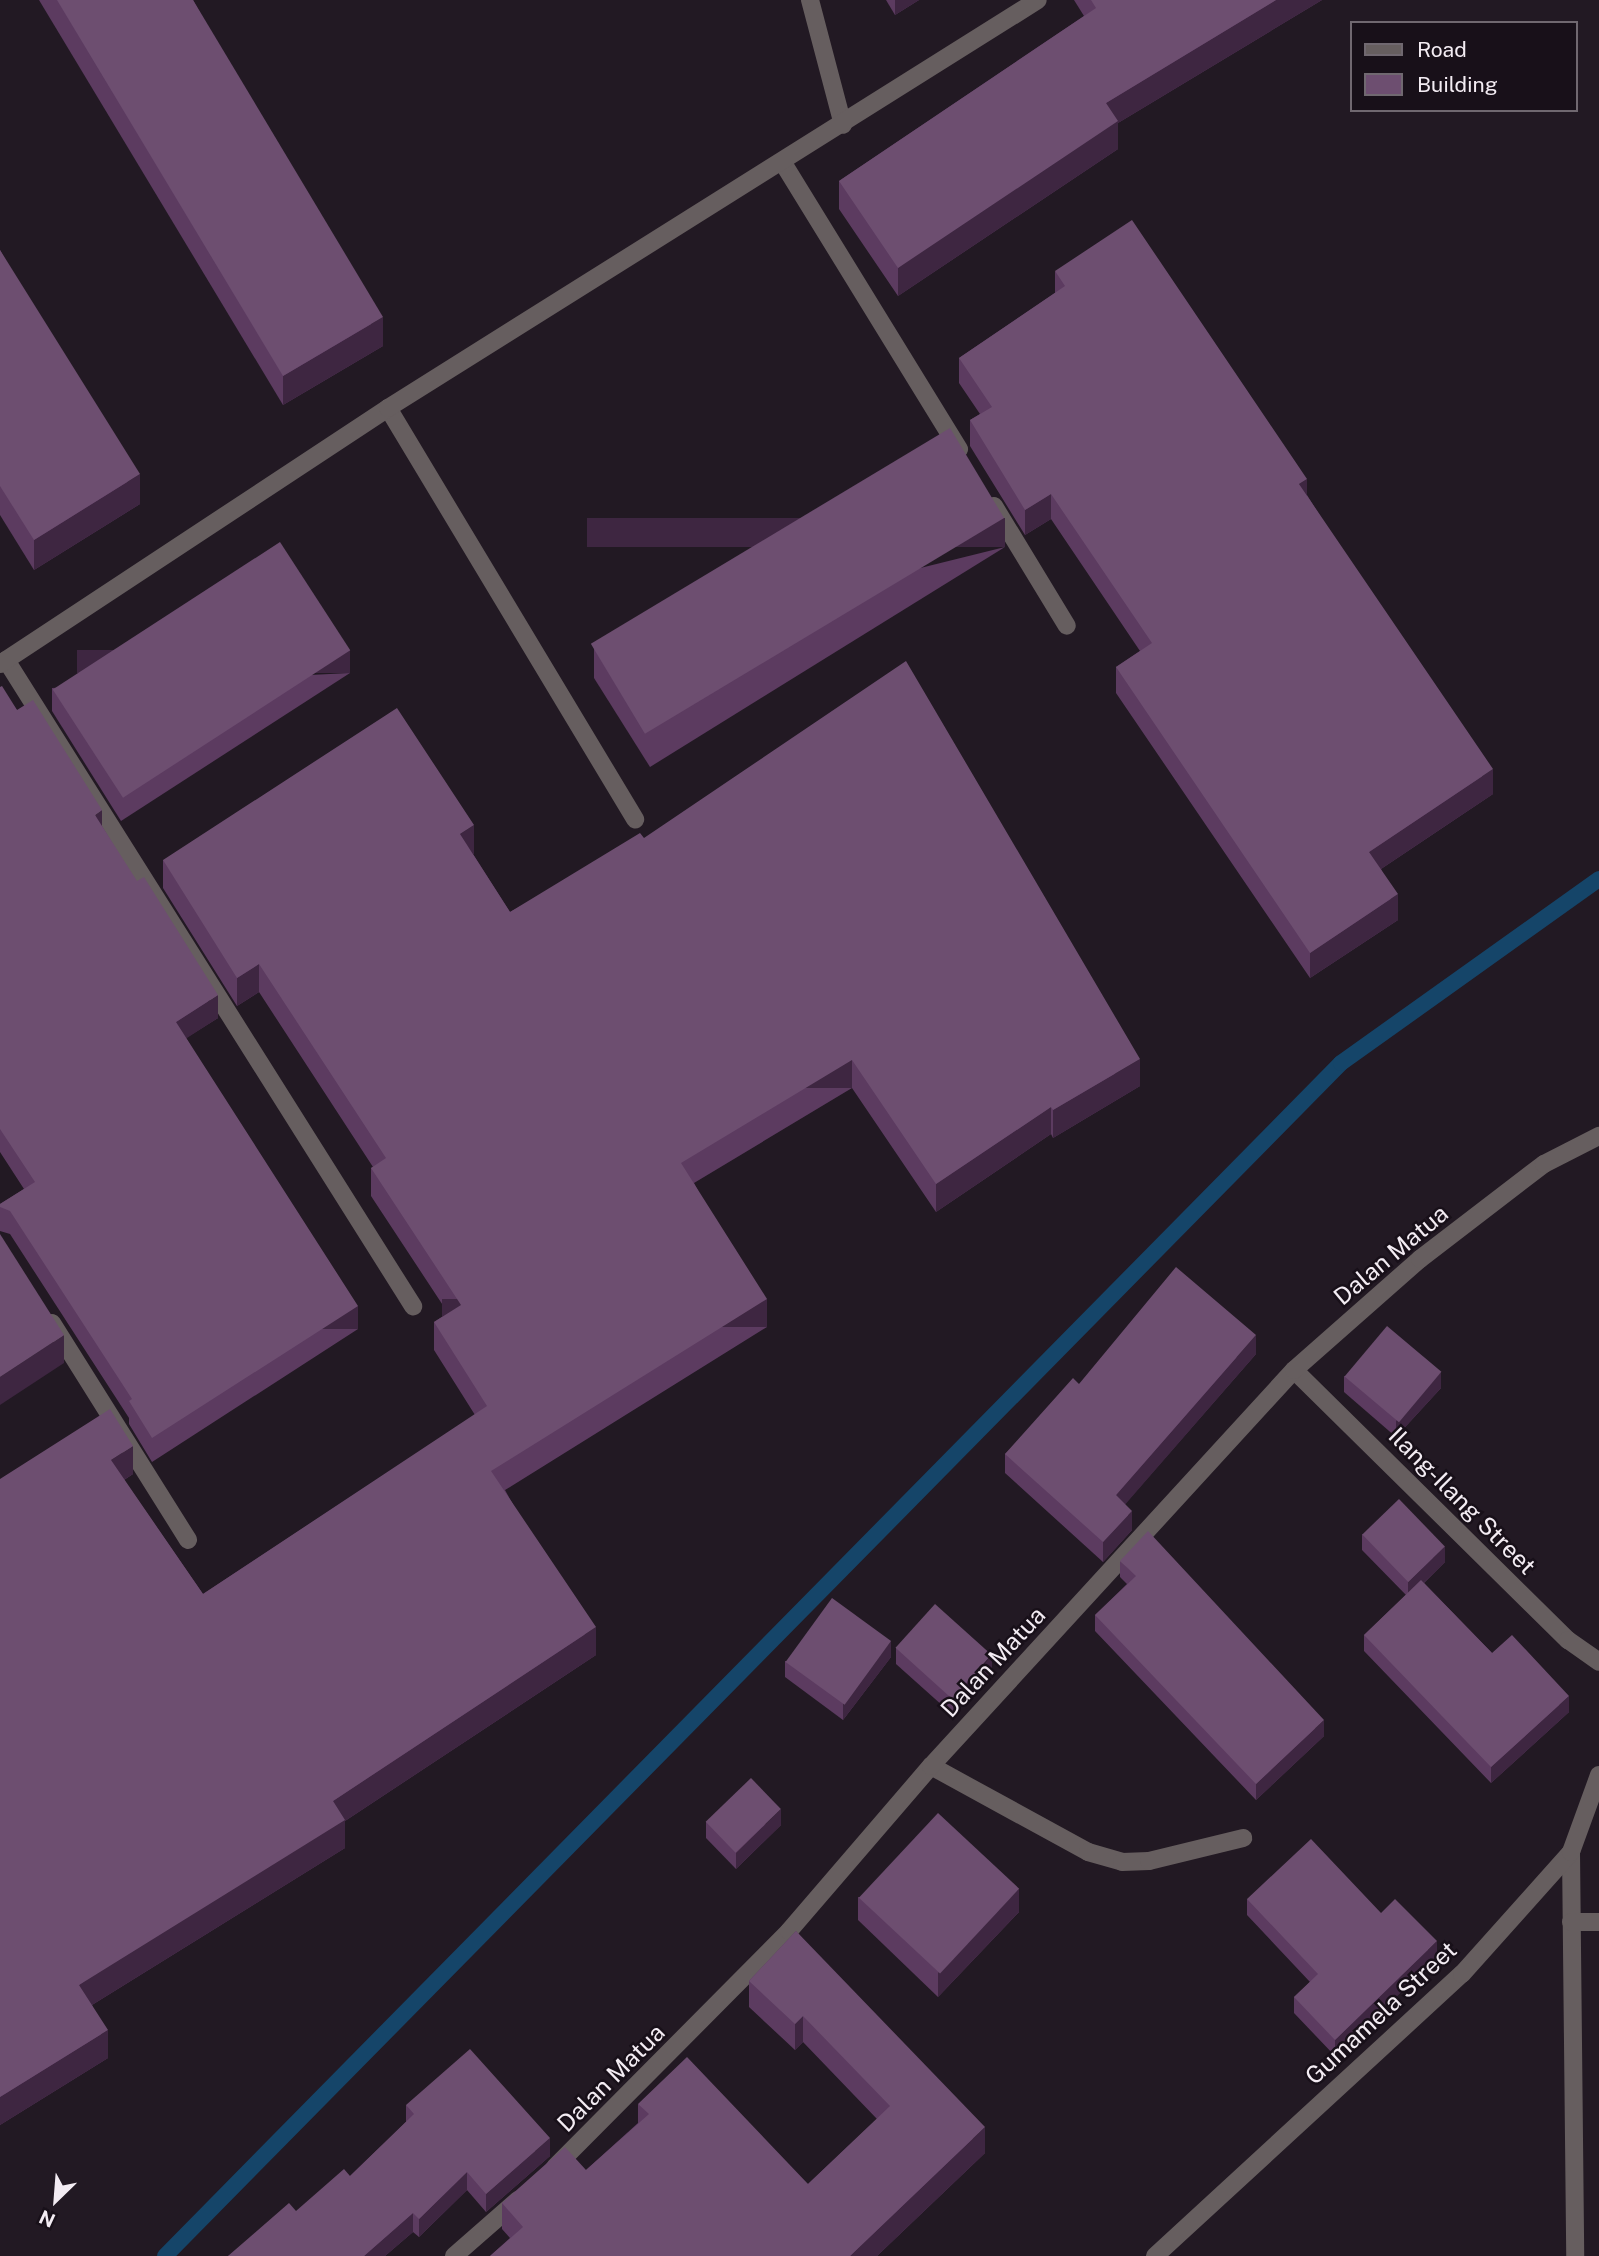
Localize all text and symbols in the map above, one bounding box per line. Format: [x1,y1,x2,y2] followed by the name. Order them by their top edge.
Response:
[1350,21,1578,112] legend
[1417,37,1467,62] text: Road
[1417,72,1498,97] text: Building
[1328,1199,1454,1311] street label: Dalan Matua
[1383,1422,1541,1580] street label: Ilang-Ilang Street
[935,1601,1051,1723] street label: Dalan Matua
[1299,1936,1463,2090] street label: Gumamela Street
[551,2018,671,2138] street label: Dalan Matua
[21,2165,91,2235] north arrow
[36,2206,59,2232] text: N

